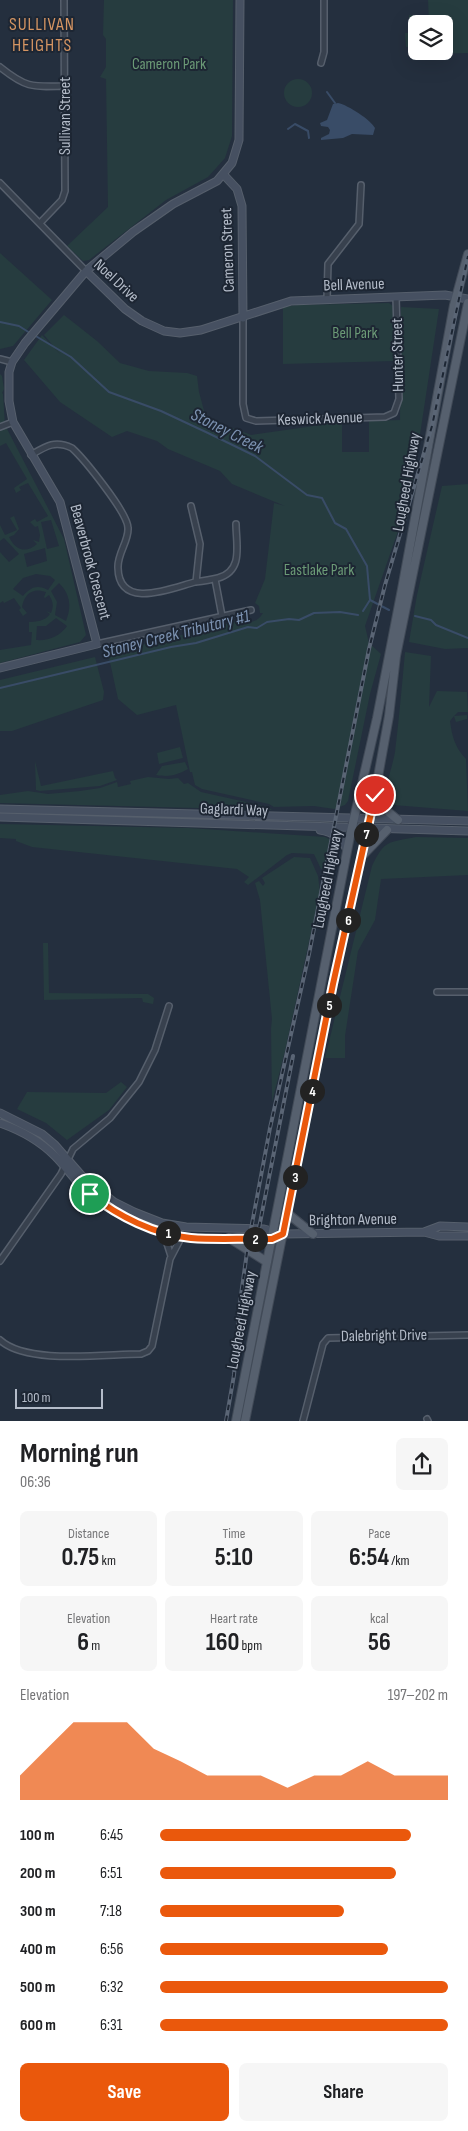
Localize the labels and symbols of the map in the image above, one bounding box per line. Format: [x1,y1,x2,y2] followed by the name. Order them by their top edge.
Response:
[9,14,75,56] district label: SULLIVAN HEIGHTS
[132,55,206,74] park label: Cameron Park
[56,77,75,155] street label: Sullivan Street
[217,207,239,293] street label: Cameron Street
[90,255,142,307] street label: Noel Drive
[323,274,385,296] street label: Bell Avenue
[388,318,408,392] street label: Hunter Street
[332,324,378,343] park label: Bell Park
[187,404,268,459] water label: Stoney Creek
[277,408,363,430] street label: Keswick Avenue
[389,431,425,533] street label: Lougheed Highway
[65,502,115,622] street label: Beaverbrook Crescent
[284,561,354,580] park label: Eastlake Park
[100,605,252,663] water label: Stoney Creek Tributary #1
[354,774,396,816] pin
[200,799,268,821] street label: Gaglardi Way
[354,822,378,846] pin: 7
[309,828,347,930] street label: Lougheed Highway
[336,908,360,932] pin: 6
[316,992,342,1018] pin: 5
[300,1078,324,1104] pin: 4
[282,1164,308,1190] pin: 3
[69,1173,111,1215] pin
[309,1210,397,1230] street label: Brighton Avenue
[156,1220,180,1246] pin: 1
[242,1226,268,1252] pin: 2
[223,1269,261,1371] street label: Lougheed Highway
[341,1326,427,1346] street label: Dalebright Drive
[15,1386,102,1409] scale bar

